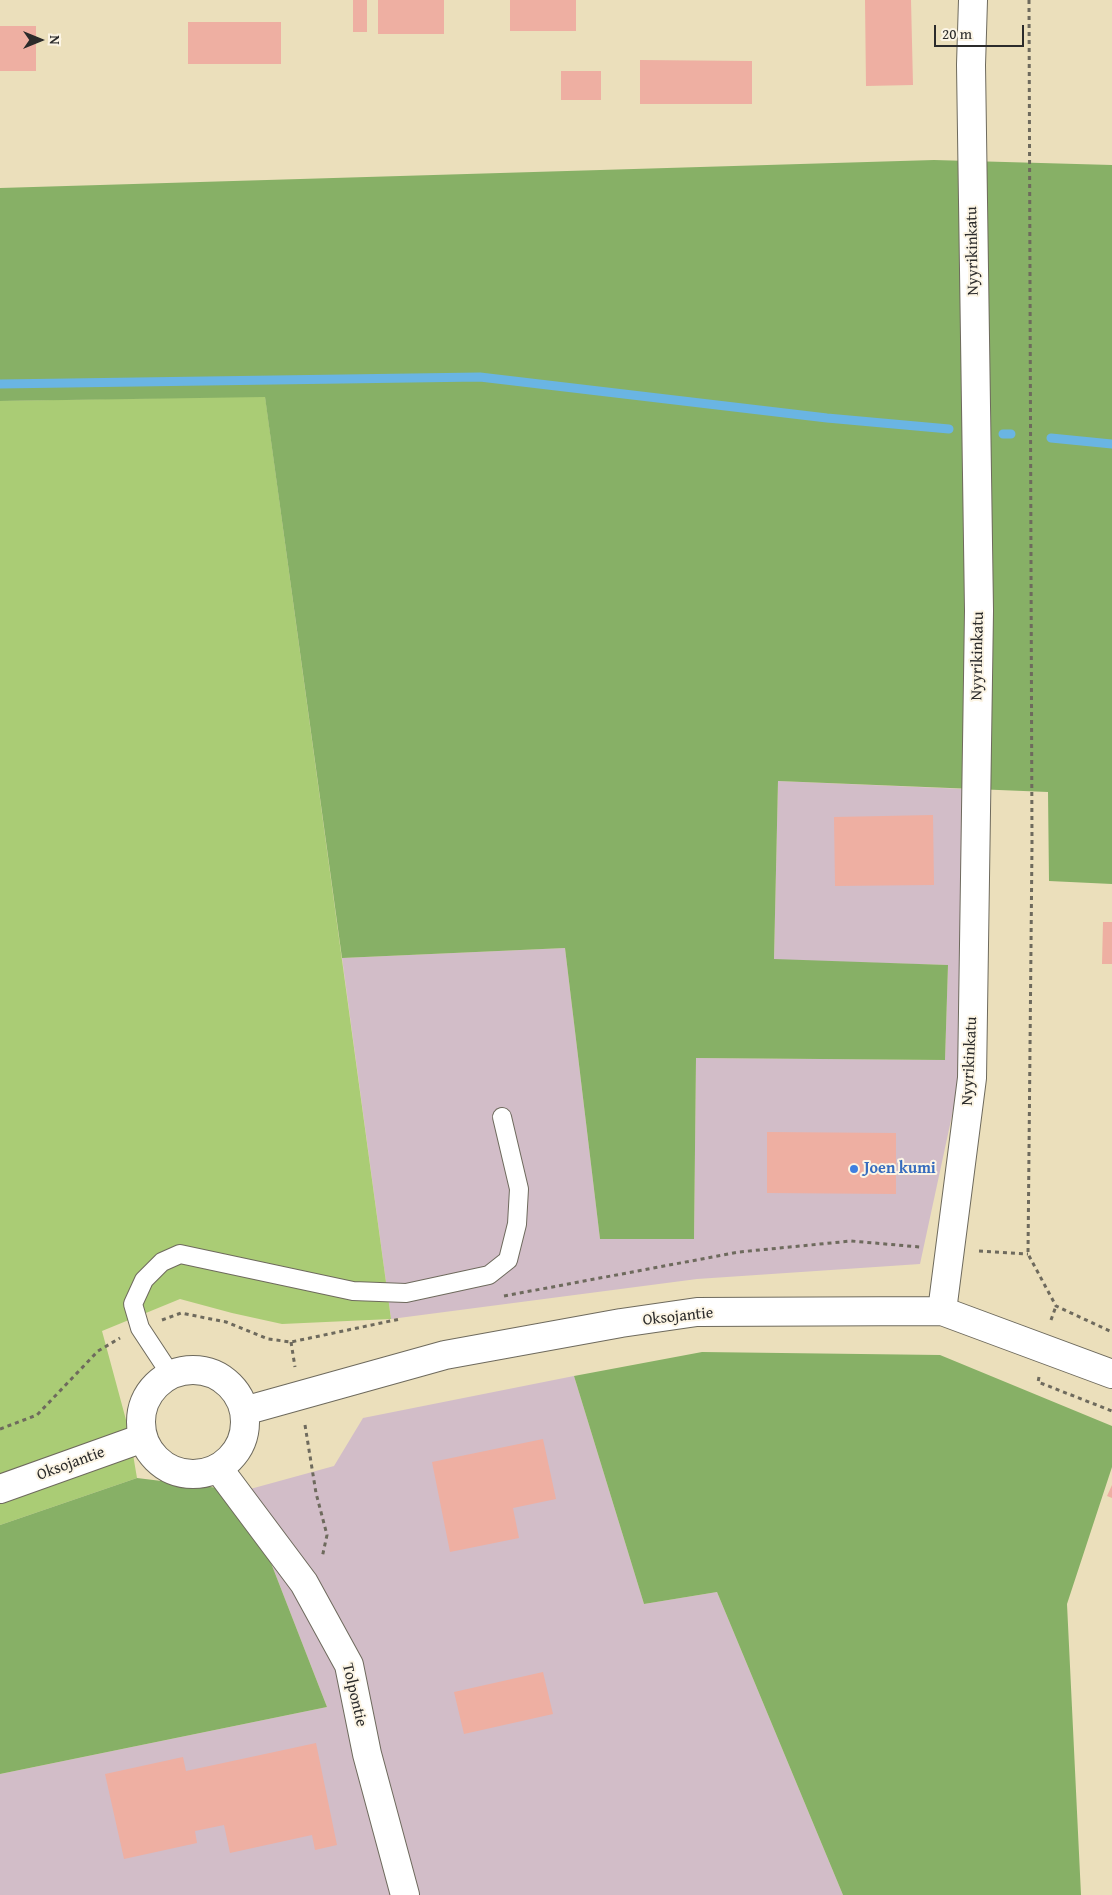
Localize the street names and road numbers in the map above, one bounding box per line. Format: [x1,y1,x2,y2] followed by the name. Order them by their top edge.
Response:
[963,206,983,296] street label: Nyyrikinkatu
[968,611,988,701] street label: Nyyrikinkatu
[958,1016,982,1106] street label: Nyyrikinkatu
[642,1304,714,1330] street label: Oksojantie
[34,1443,108,1485] street label: Oksojantie
[337,1661,371,1729] street label: Tolpontie

